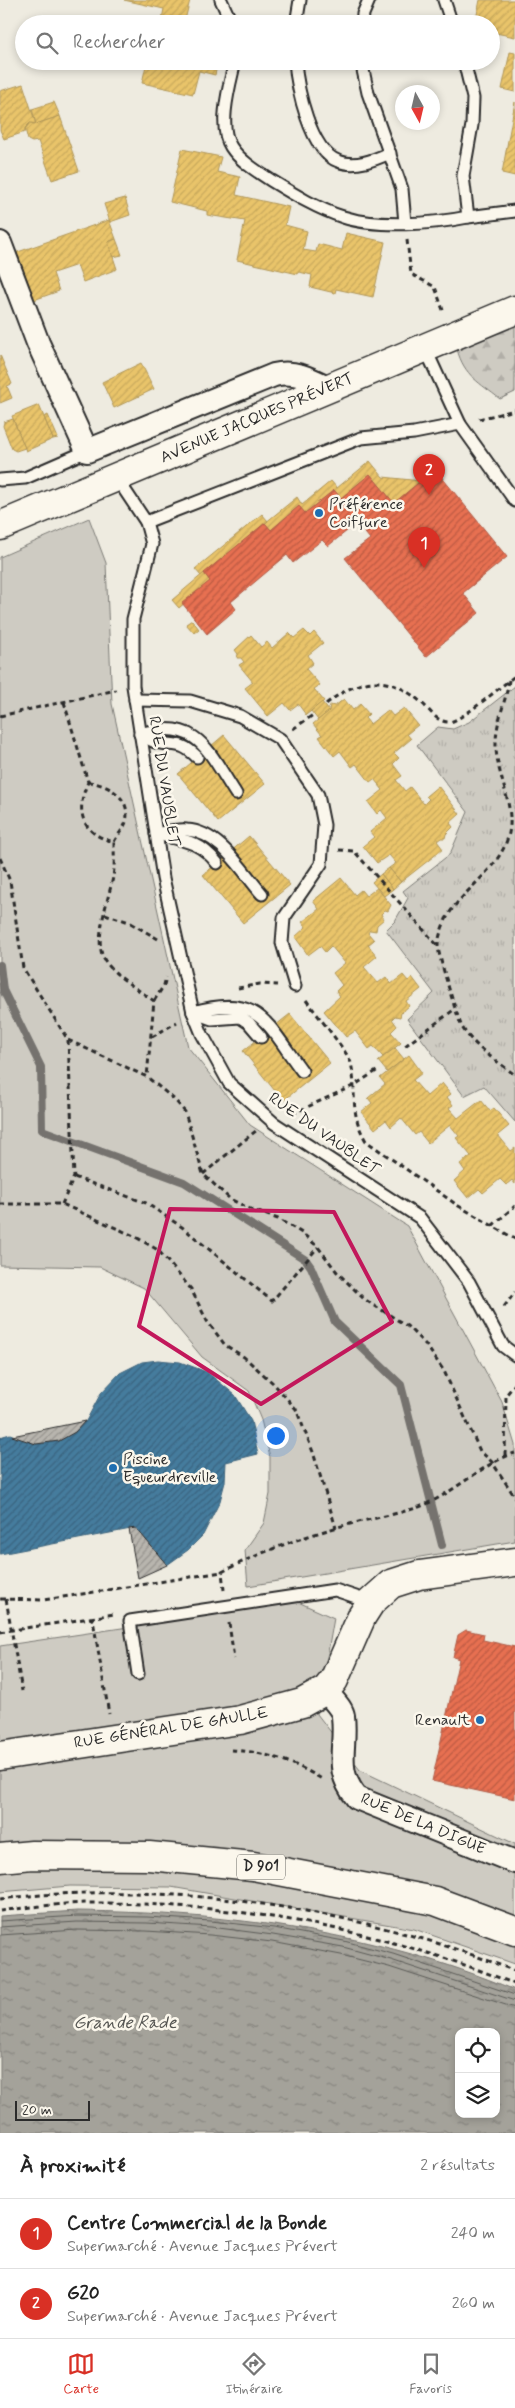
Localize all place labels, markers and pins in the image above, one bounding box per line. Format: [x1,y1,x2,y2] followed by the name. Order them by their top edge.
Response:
[413,454,445,495] pin: 2
[329,494,403,533] place label: Préférence Coiffure
[313,507,325,519] marker: Préférence Coiffure
[408,527,440,568] pin: 1
[123,1449,217,1488] place label: Piscine Equeurdreville
[107,1462,119,1474] marker: Piscine Equeurdreville
[415,1710,471,1731] place label: Renault
[474,1714,486,1726] marker: Renault

